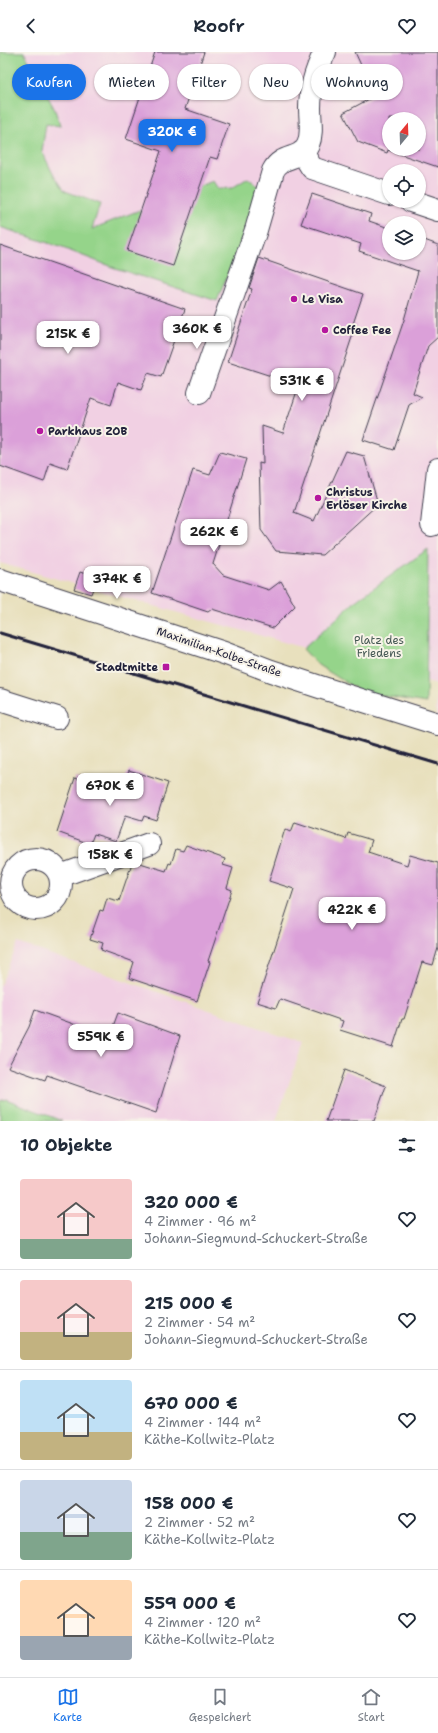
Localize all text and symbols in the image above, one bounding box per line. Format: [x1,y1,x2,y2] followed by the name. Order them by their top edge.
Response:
[193,14,245,38] text: Roofr
[20,15,42,37] icon: back
[396,15,418,37] icon: heart
[12,64,86,100] chip: Kaufen
[94,64,169,100] chip: Mieten
[177,64,241,100] chip: Filter
[249,64,303,100] chip: Neu
[311,64,403,100] chip: Wohnung
[382,112,426,156] north arrow
[382,112,426,260] map controls
[139,119,205,153] pin: 320K €
[147,123,197,140] text: 320K €
[382,164,426,208] button: locate
[382,216,426,260] button: layers
[302,292,343,307] place label: Le Visa
[289,294,299,304] marker: Le Visa
[164,316,230,350] pin: 360K €
[172,320,222,337] text: 360K €
[35,321,101,355] pin: 215K €
[333,323,392,338] place label: Coffee Fee
[46,325,90,342] text: 215K €
[320,325,330,335] marker: Coffee Fee
[269,368,335,402] pin: 531K €
[280,372,324,389] text: 531K €
[48,424,127,439] place label: Parkhaus ZOB
[35,426,45,436] marker: Parkhaus ZOB
[326,485,408,513] place label: Christus Erlöser Kirche
[313,493,323,503] marker: Christus Erlöser Kirche
[181,519,247,553] pin: 262K €
[189,523,239,540] text: 262K €
[84,566,150,600] pin: 374K €
[92,570,142,587] text: 374K €
[154,624,284,680] street label: Maximilian-Kolbe-Straße
[354,633,404,661] park label: Platz des Friedens
[96,660,158,675] place label: Stadtmitte
[161,662,171,672] marker: Stadtmitte
[77,773,143,807] pin: 670K €
[86,777,134,794] text: 670K €
[77,842,143,876] pin: 158K €
[87,846,133,863] text: 158K €
[319,897,385,931] pin: 422K €
[328,901,376,918] text: 422K €
[68,1024,134,1058] pin: 559K €
[77,1028,125,1045] text: 559K €
[20,1134,112,1156] text: 10 Objekte
[396,1134,418,1156] icon: filters
[144,1191,238,1213] text: 320 000 €
[52,1195,100,1243] icon: home
[396,1208,418,1230] icon: heart
[144,1213,256,1230] text: 4 Zimmer · 96 m²
[144,1230,368,1247] text: Johann-Siegmund-Schuckert-Straße
[144,1292,233,1314] text: 215 000 €
[52,1296,100,1344] icon: home
[396,1309,418,1331] icon: heart
[144,1314,255,1331] text: 2 Zimmer · 54 m²
[144,1331,368,1348] text: Johann-Siegmund-Schuckert-Straße
[144,1392,238,1414] text: 670 000 €
[52,1396,100,1444] icon: home
[396,1409,418,1431] icon: heart
[144,1414,261,1431] text: 4 Zimmer · 144 m²
[144,1431,275,1448] text: Käthe-Kollwitz-Platz
[144,1492,233,1514] text: 158 000 €
[52,1496,100,1544] icon: home
[396,1509,418,1531] icon: heart
[144,1514,255,1531] text: 2 Zimmer · 52 m²
[144,1531,275,1548] text: Käthe-Kollwitz-Platz
[144,1592,236,1614] text: 559 000 €
[52,1596,100,1644] icon: home
[396,1609,418,1631] icon: heart
[144,1614,261,1631] text: 4 Zimmer · 120 m²
[144,1631,275,1648] text: Käthe-Kollwitz-Platz
[53,1686,82,1725] tab: Karte
[189,1686,251,1725] tab: Gespeichert
[358,1686,385,1725] tab: Start

